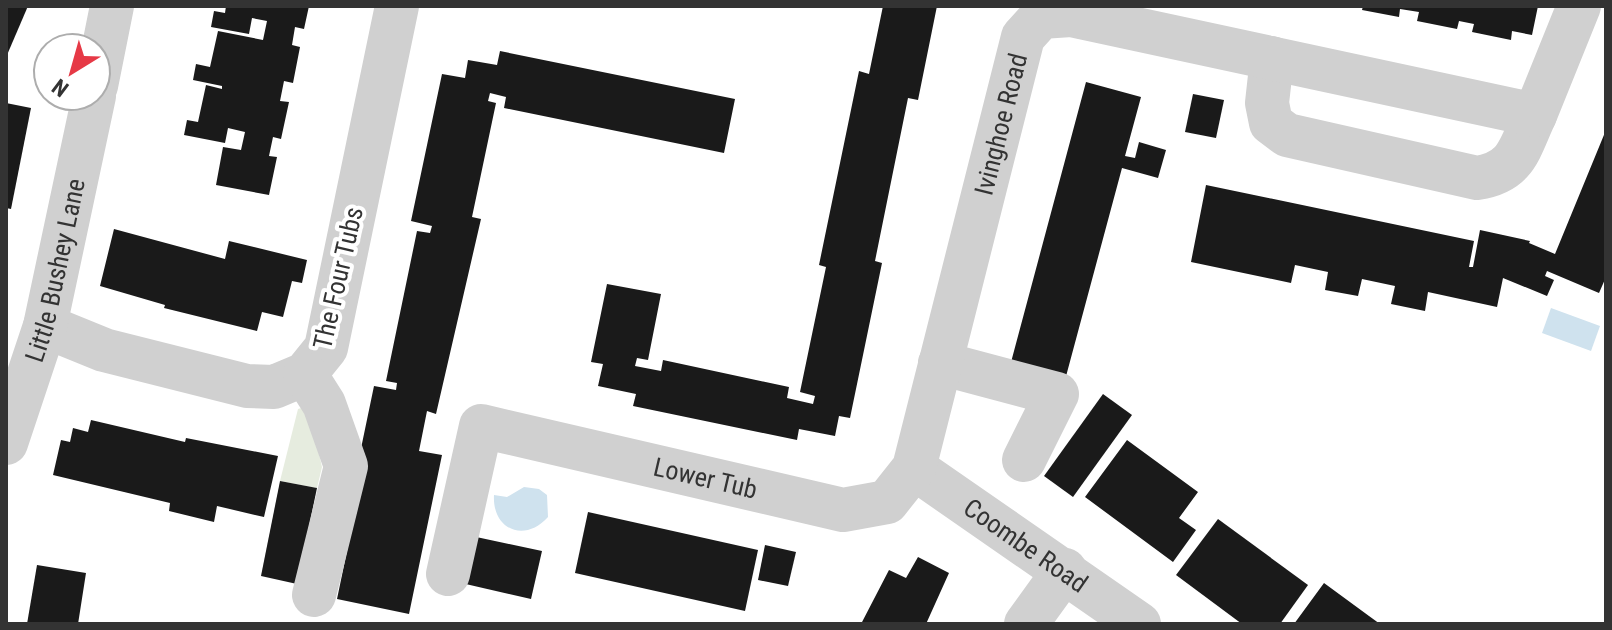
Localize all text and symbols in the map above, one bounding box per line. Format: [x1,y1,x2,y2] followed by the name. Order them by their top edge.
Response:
[32,32,112,112] north arrow
[969,50,1033,198] street label: Ivinghoe Road
[47,74,73,102] text: N
[19,176,91,366] street label: Little Bushey Lane
[307,204,369,352] street label: The Four Tubs
[651,452,760,505] street label: Lower Tub
[958,492,1093,599] street label: Coombe Road

